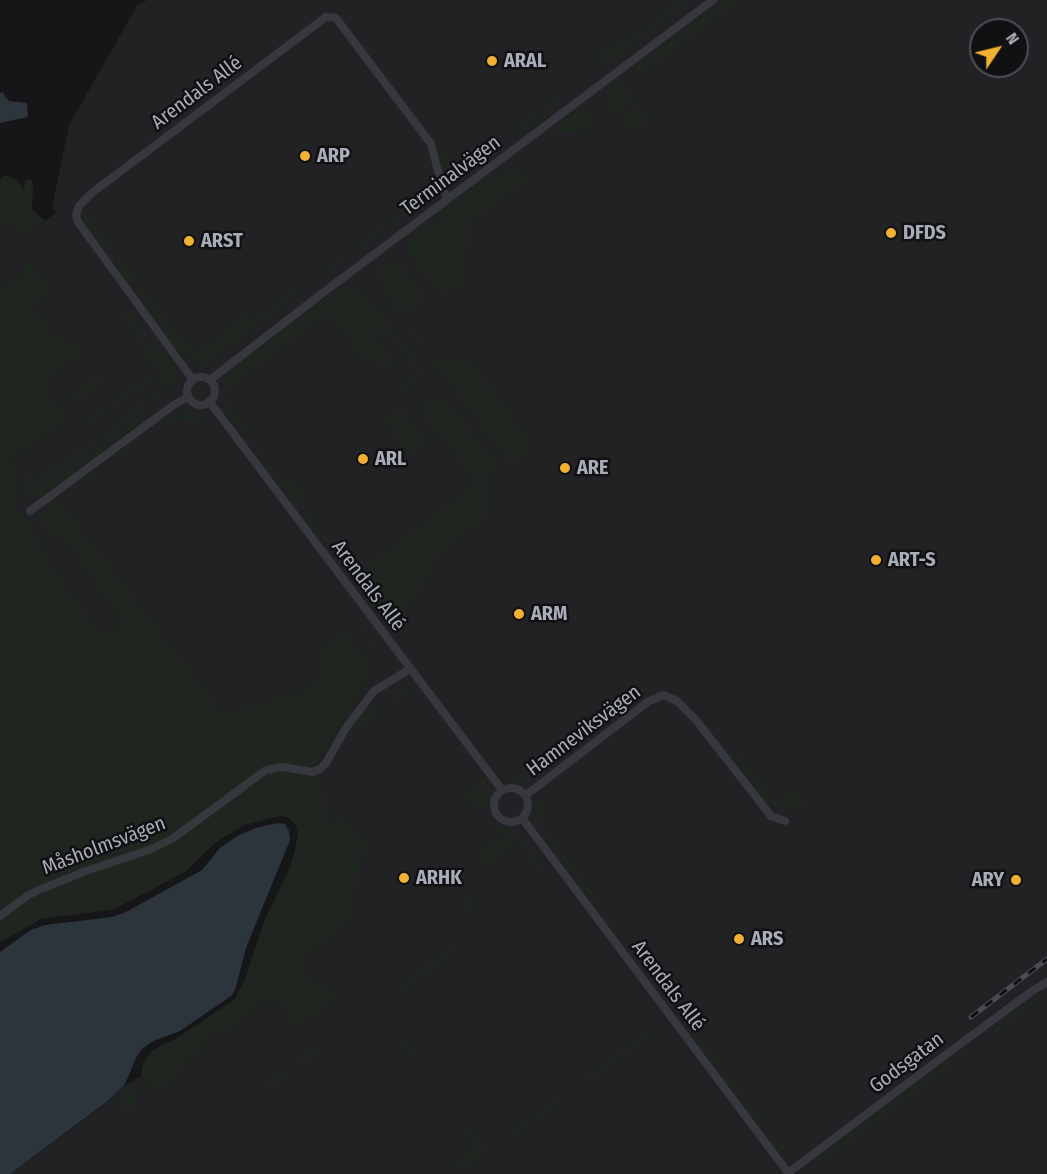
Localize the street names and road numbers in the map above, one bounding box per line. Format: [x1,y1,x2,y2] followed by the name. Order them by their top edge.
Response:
[147,51,247,135] street label: Arendals Allé
[397,131,505,221] street label: Terminalvägen
[326,536,410,636] street label: Arendals Allé
[522,680,646,782] street label: Hamneviksvägen
[39,811,169,881] street label: Måsholmsvägen
[626,936,710,1036] street label: Arendals Allé
[865,1027,949,1099] street label: Godsgatan

